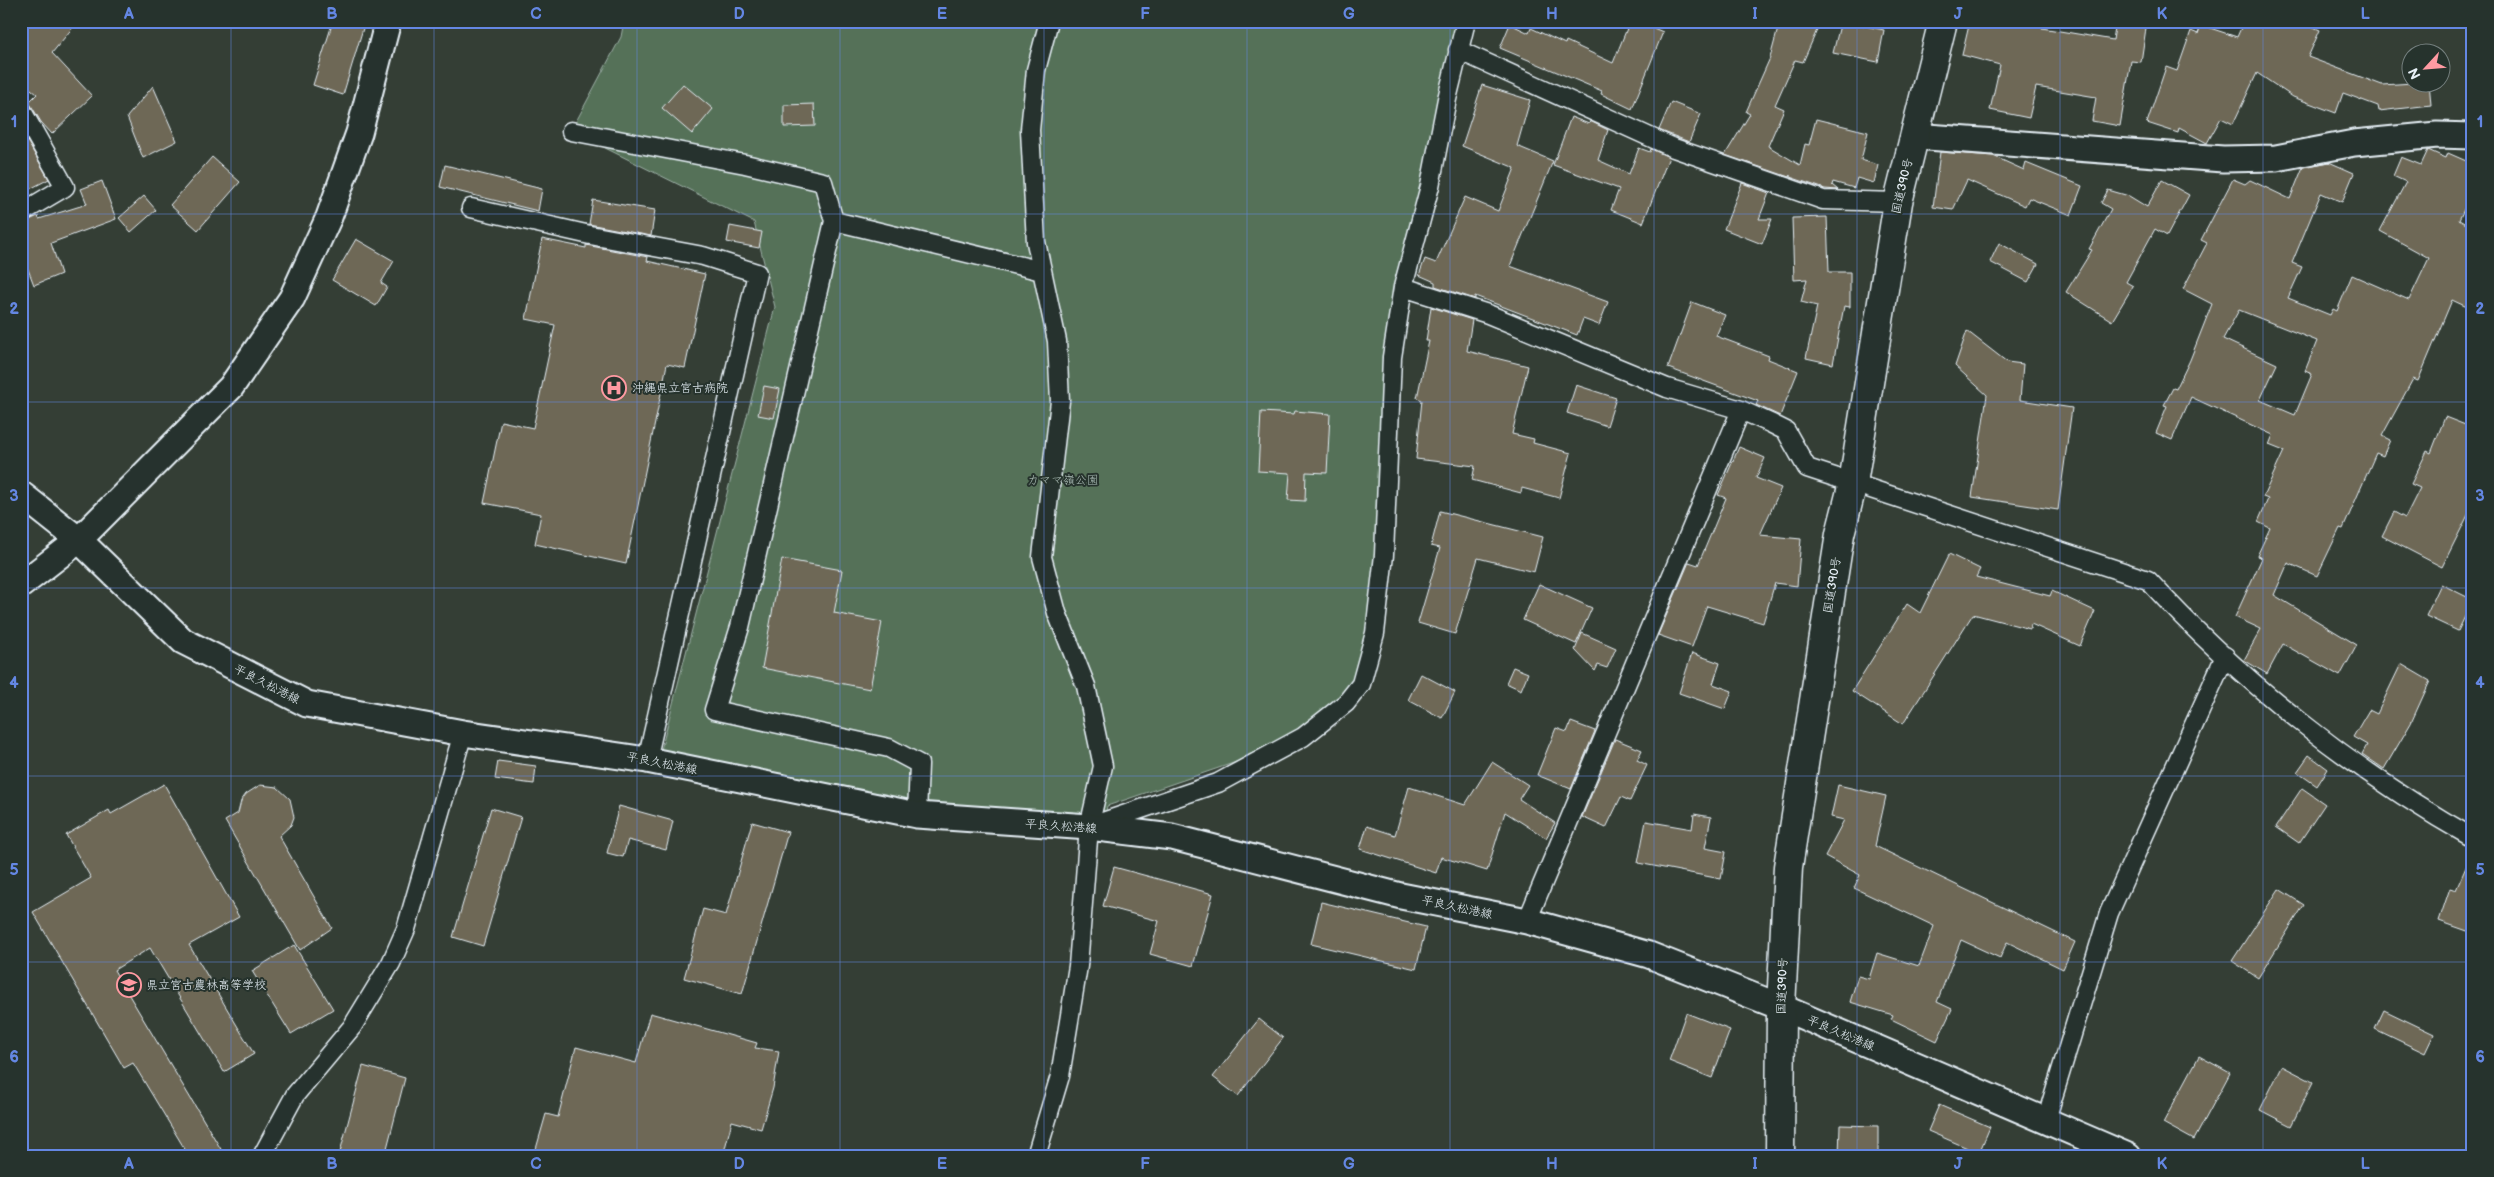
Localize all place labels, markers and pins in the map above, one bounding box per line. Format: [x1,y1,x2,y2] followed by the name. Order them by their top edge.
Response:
[601,375,627,401] hospital icon: 沖縄県立宮古病院
[632,381,728,396] place label: 沖縄県立宮古病院
[116,972,142,998] school or university icon: 県立宮古農林高等学校
[146,978,266,993] place label: 県立宮古農林高等学校

